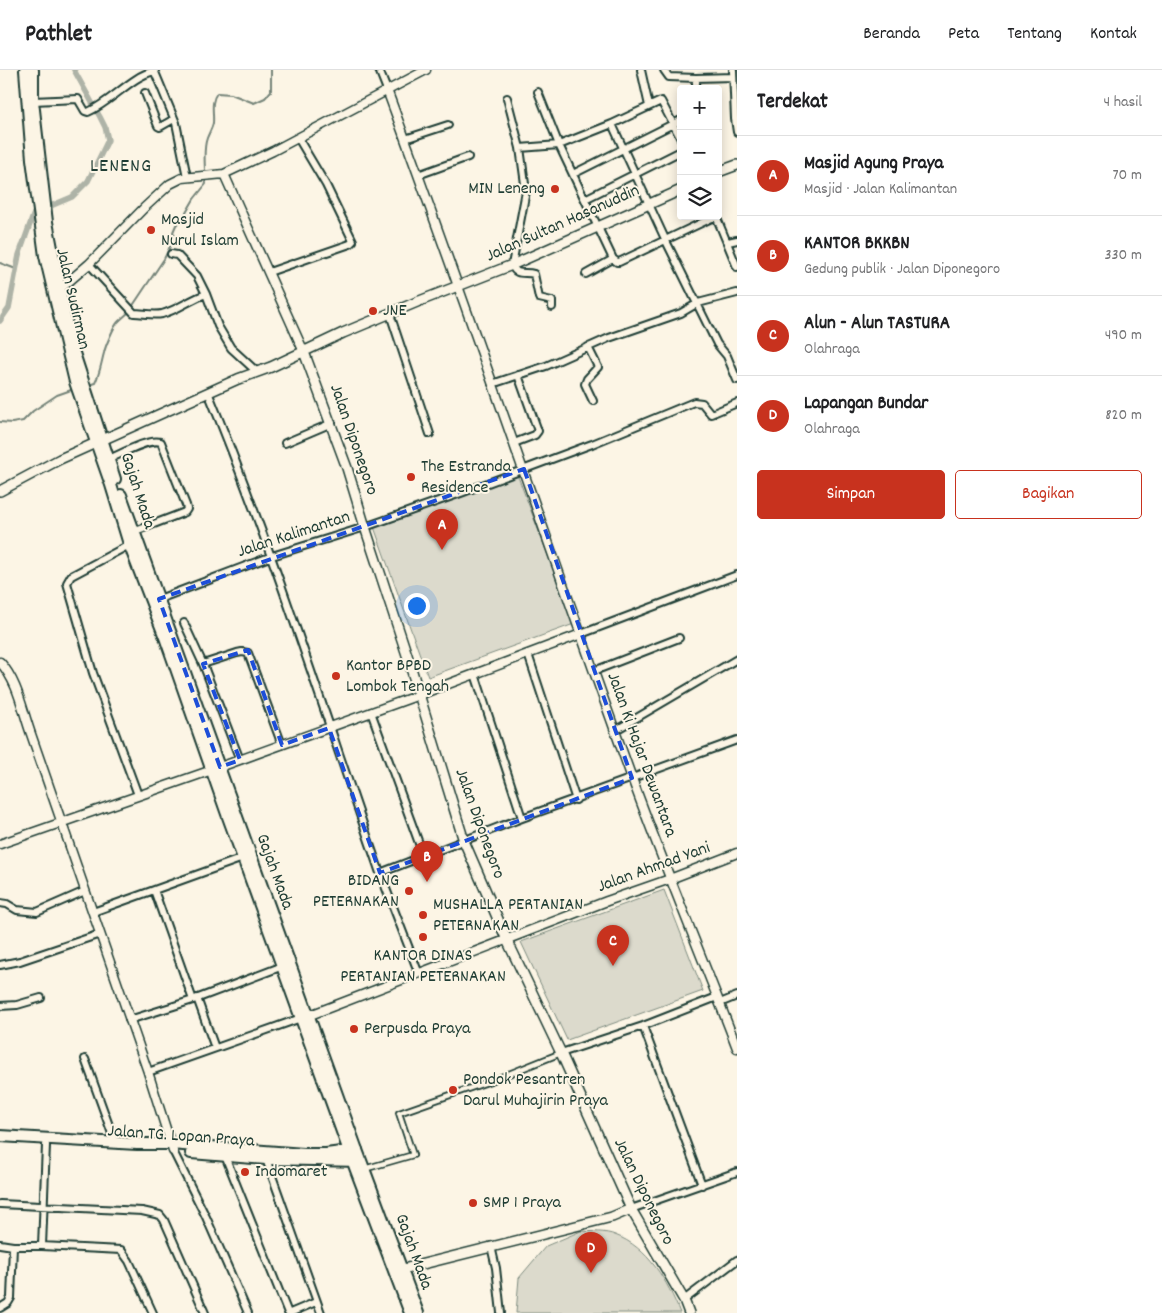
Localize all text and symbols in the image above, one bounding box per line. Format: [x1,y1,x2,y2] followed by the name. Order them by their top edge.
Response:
[25,18,92,52] text: Pathlet
[863,22,920,47] text: Beranda
[948,22,979,47] text: Peta
[1007,22,1062,47] text: Tentang
[1090,22,1137,47] text: Kontak
[677,85,722,220] map controls
[677,85,722,130] button: +
[757,88,828,118] text: Terdekat
[1103,91,1142,114] text: 4 hasil
[677,130,722,175] button: −
[804,151,943,178] text: Masjid Agung Praya
[90,153,152,181] district label: LENENG
[769,164,777,187] text: A
[1112,164,1142,187] text: 70 m
[677,175,722,220] button: layers
[468,177,545,202] place label: MIN Leneng
[804,178,957,201] text: Masjid · Jalan Kalimantan
[482,179,644,269] street label: Jalan Sultan Hasanuddin
[549,183,561,195] marker: MIN Leneng
[161,208,239,254] place label: Masjid Nurul Islam
[145,224,157,236] marker: Masjid Nurul Islam
[804,231,910,258] text: KANTOR BKKBN
[769,244,777,267] text: B
[1104,244,1142,267] text: 330 m
[48,246,96,352] street label: Jalan Sudirman
[804,258,1000,281] text: Gedung publik · Jalan Diponegoro
[383,299,407,324] place label: JNE
[367,305,379,317] marker: JNE
[804,311,950,338] text: Alun - Alun TASTURA
[769,324,777,347] text: C
[1105,324,1142,347] text: 490 m
[804,338,860,361] text: Olahraga
[322,381,384,499] street label: Jalan Diponegoro
[804,391,928,418] text: Lapangan Bundar
[769,404,777,427] text: D
[1105,404,1142,427] text: 820 m
[804,418,860,441] text: Olahraga
[113,450,161,533] street label: Gajah Mada
[421,455,512,501] place label: The Estranda Residence
[757,470,945,519] button: Simpan
[955,470,1142,519] button: Bagikan
[405,471,417,483] marker: The Estranda Residence
[234,505,354,565] street label: Jalan Kalimantan
[426,509,458,550] pin: A
[404,593,430,619] your location
[346,654,449,700] place label: Kantor BPBD Lombok Tengah
[600,669,683,841] street label: Jalan Ki Hajar Dewantara
[330,670,342,682] marker: Kantor BPBD Lombok Tengah
[447,765,511,883] street label: Jalan Diponegoro
[249,831,299,914] street label: Gajah Mada
[594,836,714,900] street label: Jalan Ahmad Yani
[411,841,443,882] pin: B
[313,869,399,915] place label: BIDANG PETERNAKAN
[403,885,415,897] marker: BIDANG PETERNAKAN
[433,893,583,939] place label: MUSHALLA PERTANIAN PETERNAKAN
[417,909,429,921] marker: MUSHALLA PERTANIAN PETERNAKAN
[597,925,629,966] pin: C
[417,931,429,943] marker: KANTOR DINAS PERTANIAN PETERNAKAN
[340,944,506,990] place label: KANTOR DINAS PERTANIAN PETERNAKAN
[364,1017,471,1042] place label: Perpusda Praya
[348,1023,360,1035] marker: Perpusda Praya
[463,1068,609,1114] place label: Pondok Pesantren Darul Muhajirin Praya
[447,1084,459,1096] marker: Pondok Pesantren Darul Muhajirin Praya
[107,1119,256,1155] street label: Jalan TG. Lopan Praya
[606,1134,680,1250] street label: Jalan Diponegoro
[255,1160,328,1185] place label: Indomaret
[239,1166,251,1178] marker: Indomaret
[483,1191,561,1216] place label: SMP 1 Praya
[467,1197,479,1209] marker: SMP 1 Praya
[388,1211,438,1294] street label: Gajah Mada
[575,1232,607,1273] pin: D

